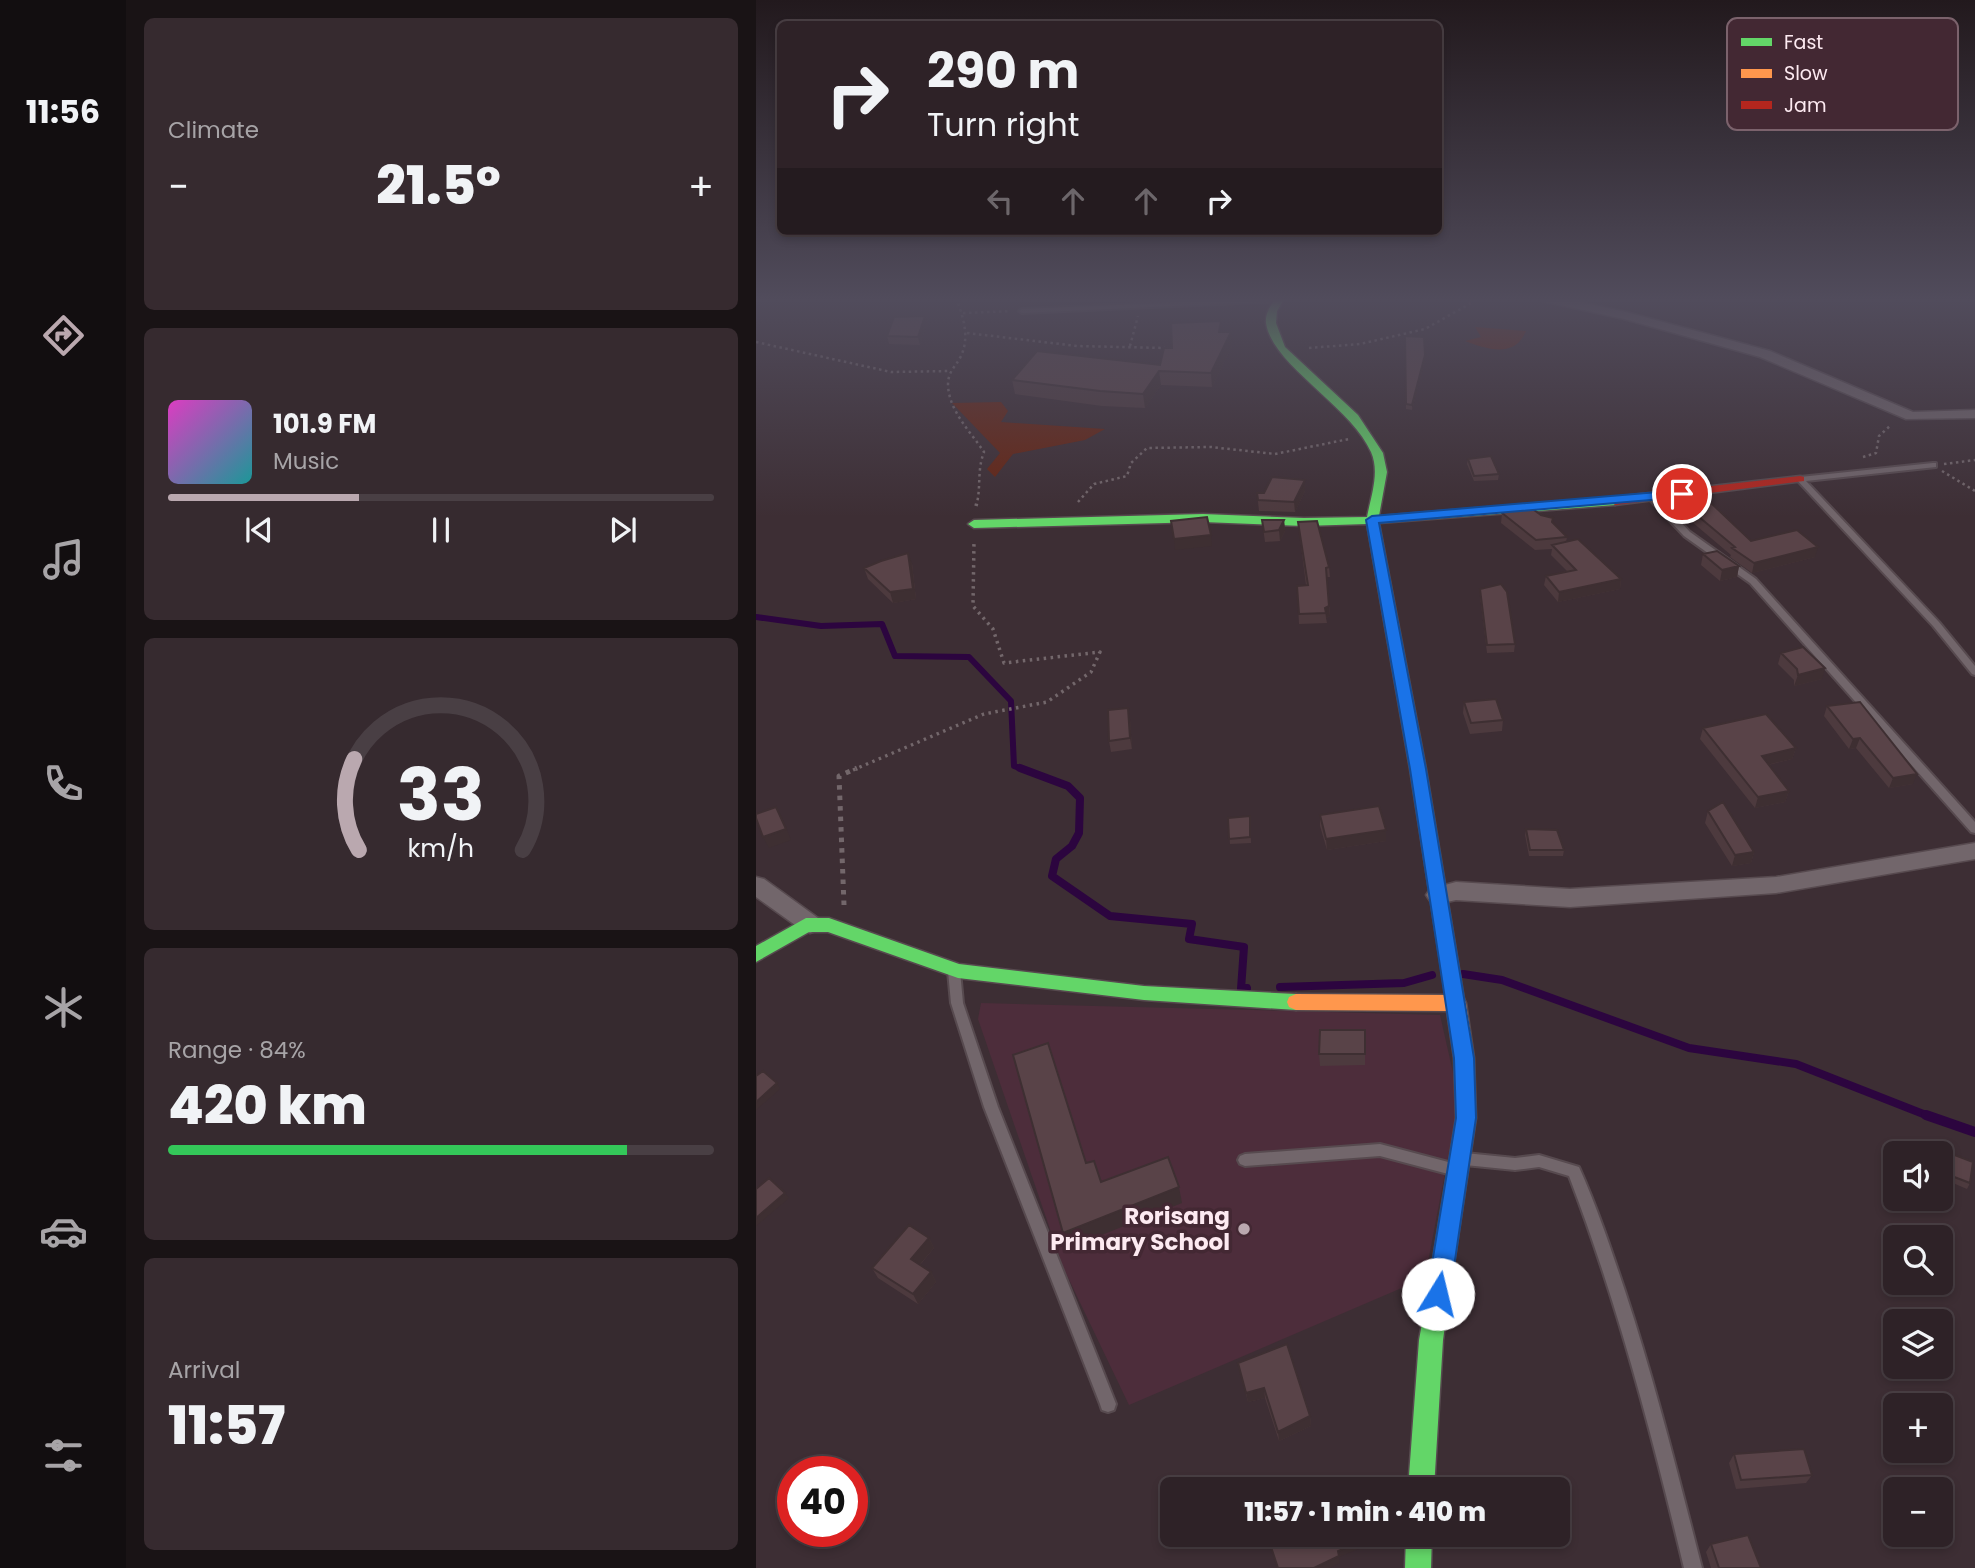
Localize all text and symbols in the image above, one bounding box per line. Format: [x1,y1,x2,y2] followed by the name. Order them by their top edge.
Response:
[1727,18,1958,130] legend
[1784,29,1823,56] text: Fast
[927,37,1079,105] text: 290 m
[812,49,903,140] icon: right
[1784,60,1828,87] text: Slow
[26,89,100,134] text: 11:56
[1784,92,1826,119] text: Jam
[927,102,1079,147] text: Turn right
[168,114,259,146] text: Climate
[376,149,501,222] text: 21.5°
[168,160,189,213] text: −
[688,160,714,213] text: +
[981,182,1019,220] icon: left
[1054,182,1092,220] icon: ahead
[1127,182,1165,220] icon: ahead
[1200,182,1238,220] icon: right
[39,311,88,360] icon: directions
[273,406,376,442] text: 101.9 FM
[273,445,339,477] text: Music
[1652,464,1712,524] pin
[1663,475,1701,513] icon: arrive
[240,511,278,549] icon: previous
[422,511,460,549] icon: pause
[604,511,642,549] icon: next
[39,535,88,584] icon: music
[397,744,485,845] text: 33
[39,759,88,808] icon: phone
[408,831,474,866] text: km/h
[39,983,88,1032] icon: climate
[168,1034,306,1066] text: Range · 84%
[168,1069,367,1142] text: 420 km
[1883,1141,1953,1547] map controls
[1883,1141,1953,1211] button: sound
[1050,1200,1230,1258] place label: Rorisang Primary School
[39,1207,88,1256] icon: car
[1236,1221,1252,1237] marker: Rorisang Primary School
[1883,1225,1953,1295] button: search
[1401,1257,1475,1331] position arrow
[1883,1309,1953,1379] button: layers
[168,1354,240,1386] text: Arrival
[168,1389,285,1462] text: 11:57
[1883,1393,1953,1463] button: +
[39,1431,88,1480] icon: filters
[777,1456,868,1547] speed limit sign: 40
[1883,1477,1953,1547] button: −
[1244,1494,1486,1530] text: 11:57 · 1 min · 410 m

